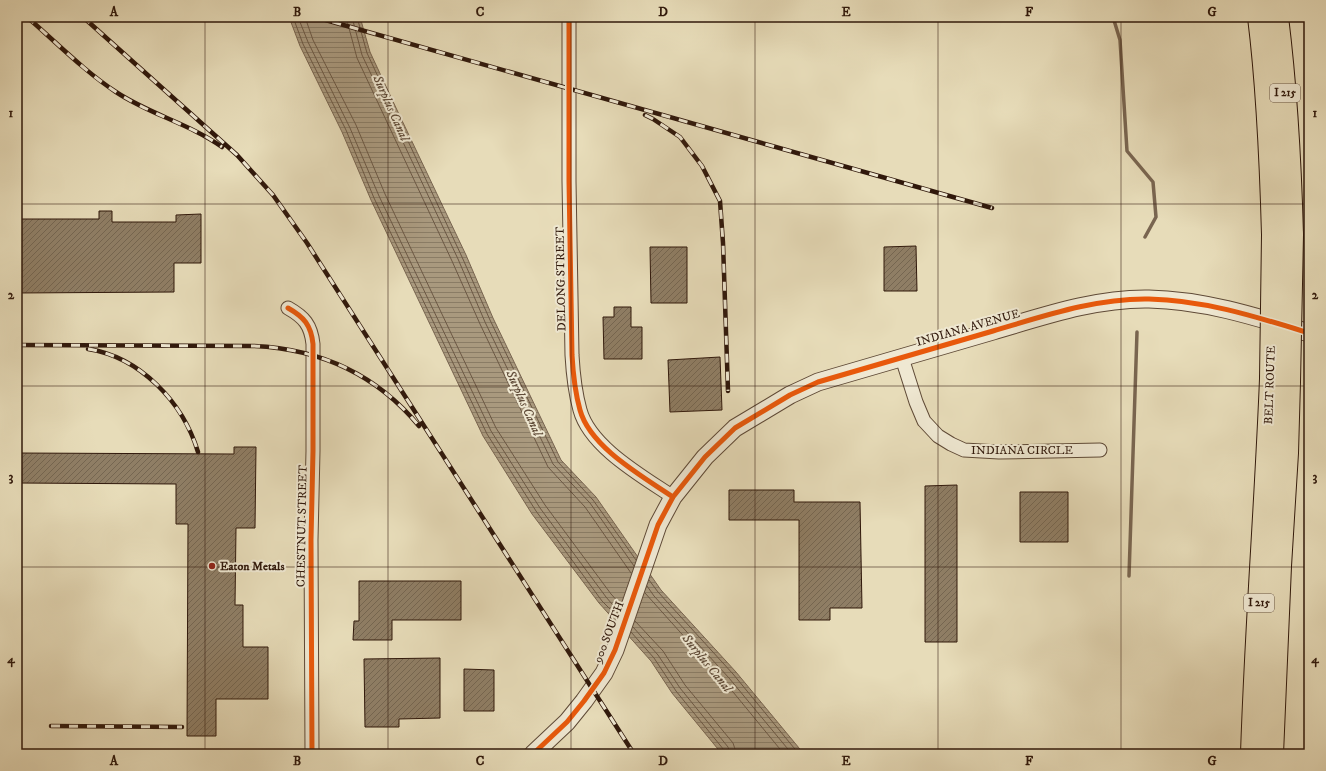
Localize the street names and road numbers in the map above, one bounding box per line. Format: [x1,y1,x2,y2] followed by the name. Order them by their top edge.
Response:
[1270,84,1300,102] road number: I 215
[553,227,569,331] street label: DELONG STREET
[914,306,1022,350] street label: INDIANA AVENUE
[1261,345,1279,425] street label: BELT ROUTE
[971,443,1073,458] street label: INDIANA CIRCLE
[293,465,311,587] street label: CHESTNUT STREET
[1244,594,1274,612] road number: I 215
[590,599,628,666] street label: 900 SOUTH

